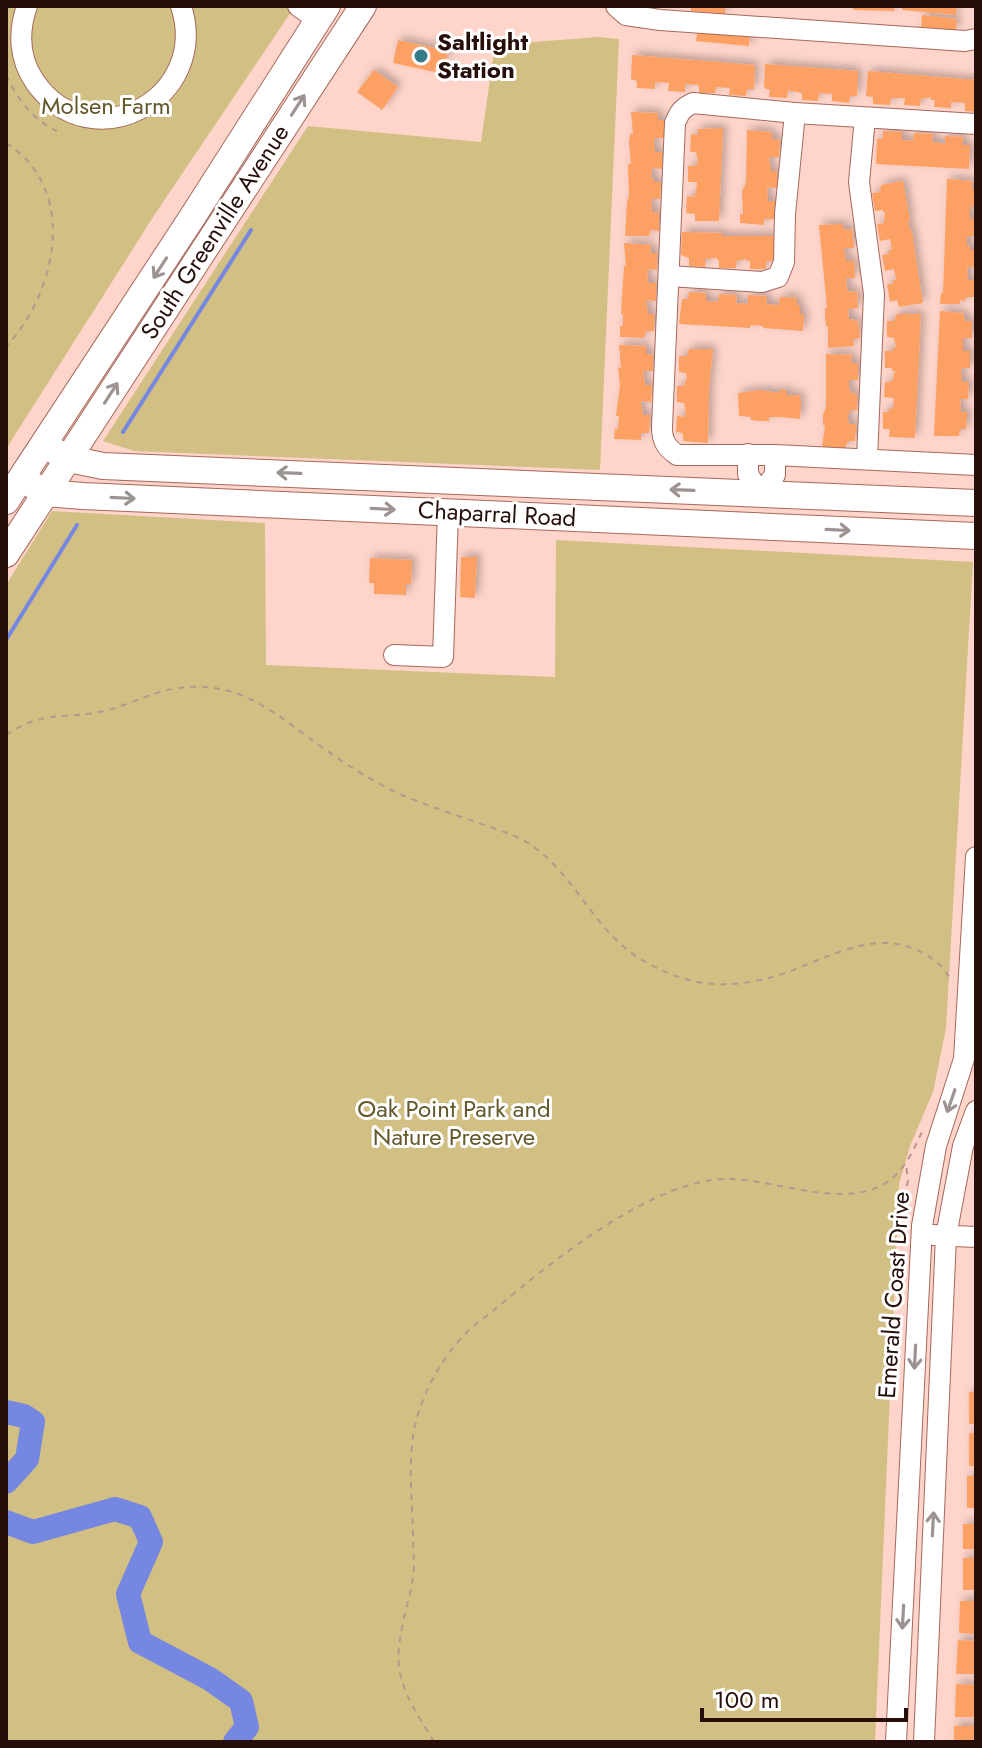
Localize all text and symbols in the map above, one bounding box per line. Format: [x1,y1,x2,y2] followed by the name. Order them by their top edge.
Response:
[437,24,528,87] place label: Saltlight Station
[412,47,430,65] marker: Saltlight Station
[41,88,171,123] park label: Molsen Farm
[290,94,306,116] one-way arrow
[132,117,297,346] street label: South Greenville Avenue
[151,256,168,278] one-way arrow
[103,382,119,405] one-way arrow
[276,466,303,481] one-way arrow
[669,483,696,498] one-way arrow
[109,490,136,505] one-way arrow
[417,492,577,535] street label: Chaparral Road
[369,502,396,517] one-way arrow
[824,522,851,537] one-way arrow
[943,1088,958,1113] one-way arrow
[357,1091,551,1154] park label: Oak Point Park and Nature Preserve
[869,1190,918,1400] street label: Emerald Coast Drive
[908,1343,923,1370] one-way arrow
[926,1511,941,1538] one-way arrow
[895,1603,910,1630] one-way arrow
[702,1672,906,1722] scale bar
[714,1682,780,1717] text: 100 m

